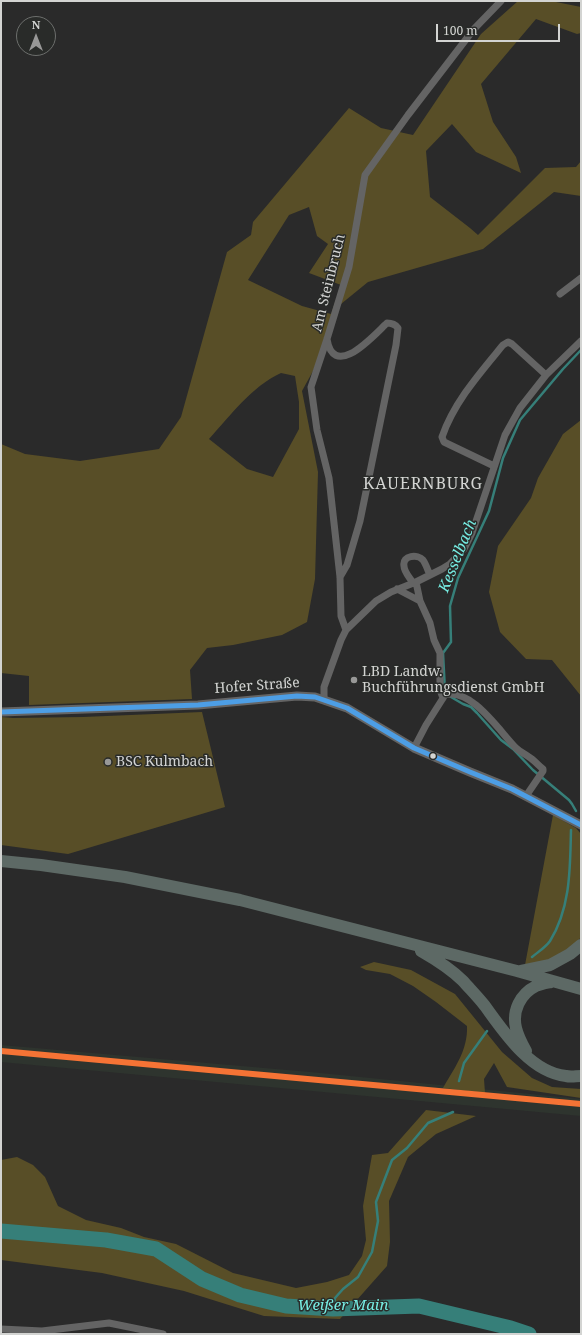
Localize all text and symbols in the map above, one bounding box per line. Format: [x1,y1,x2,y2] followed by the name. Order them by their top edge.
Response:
[16,16,56,56] north arrow
[438,16,562,42] scale bar
[32,17,40,32] text: N
[443,22,478,39] text: 100 m
[309,232,349,334] street label: Am Steinbruch
[363,474,483,494] district label: KAUERNBURG
[435,517,481,595] water label: Kesselbach
[362,664,545,696] place label: LBD Landw. Buchführungsdienst GmbH
[214,675,300,697] street label: Hofer Straße
[349,675,359,685] marker: LBD Landw. Buchführungsdienst GmbH
[428,751,438,761] unlabelled marker
[116,754,213,770] place label: BSC Kulmbach
[103,757,113,767] marker: BSC Kulmbach
[298,1297,388,1315] water label: Weißer Main

